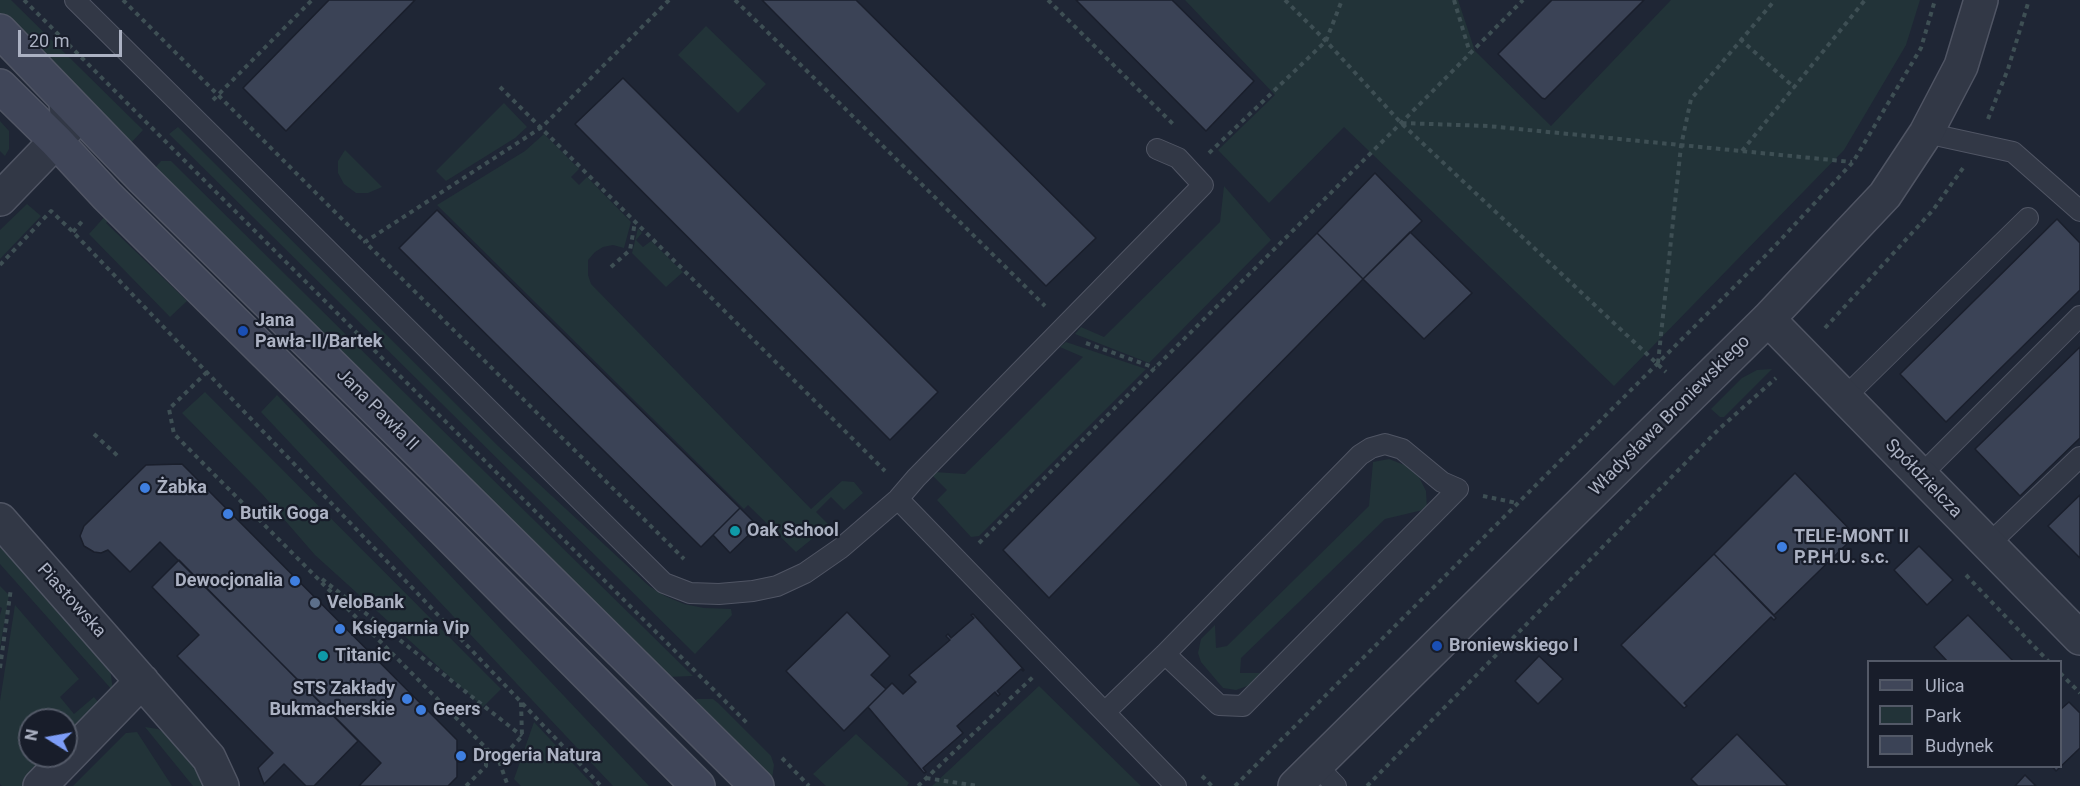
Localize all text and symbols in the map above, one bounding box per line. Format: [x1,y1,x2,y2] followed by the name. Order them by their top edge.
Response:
[21,18,124,56] scale bar
[29,30,69,51] text: 20 m
[255,310,382,352] place label: Jana Pawła-II/Bartek
[236,324,250,338] marker: Jana Pawła-II/Bartek
[1585,331,1755,501] street label: Władysława Broniewskiego
[331,364,423,456] street label: Jana Pawła II
[1880,435,1966,523] street label: Spółdzielcza
[157,477,207,499] place label: Żabka
[138,481,152,495] marker: Żabka
[240,503,329,525] place label: Butik Goga
[221,507,235,521] marker: Butik Goga
[747,520,839,542] place label: Oak School
[728,524,742,538] marker: Oak School
[1794,526,1909,568] place label: TELE-MONT II P.P.H.U. s.c.
[1775,540,1789,554] marker: TELE-MONT II P.P.H.U. s.c.
[32,559,110,643] street label: Piastowska
[175,570,283,592] place label: Dewocjonalia
[288,574,302,588] marker: Dewocjonalia
[327,592,404,614] place label: VeloBank
[308,596,322,610] marker: VeloBank
[352,618,469,640] place label: Księgarnia Vip
[333,622,347,636] marker: Księgarnia Vip
[1449,635,1578,657] place label: Broniewskiego I
[1430,639,1444,653] marker: Broniewskiego I
[335,645,391,667] place label: Titanic
[316,649,330,663] marker: Titanic
[1867,660,2062,768] legend
[1925,675,1965,696] text: Ulica
[269,678,395,720] place label: STS Zakłady Bukmacherskie
[400,692,414,706] marker: STS Zakłady Bukmacherskie
[433,699,481,721] place label: Geers
[414,703,428,717] marker: Geers
[1925,705,1961,726] text: Park
[18,708,78,768] north arrow
[21,728,42,742] text: N
[1925,735,1993,756] text: Budynek
[473,745,601,767] place label: Drogeria Natura
[454,749,468,763] marker: Drogeria Natura

